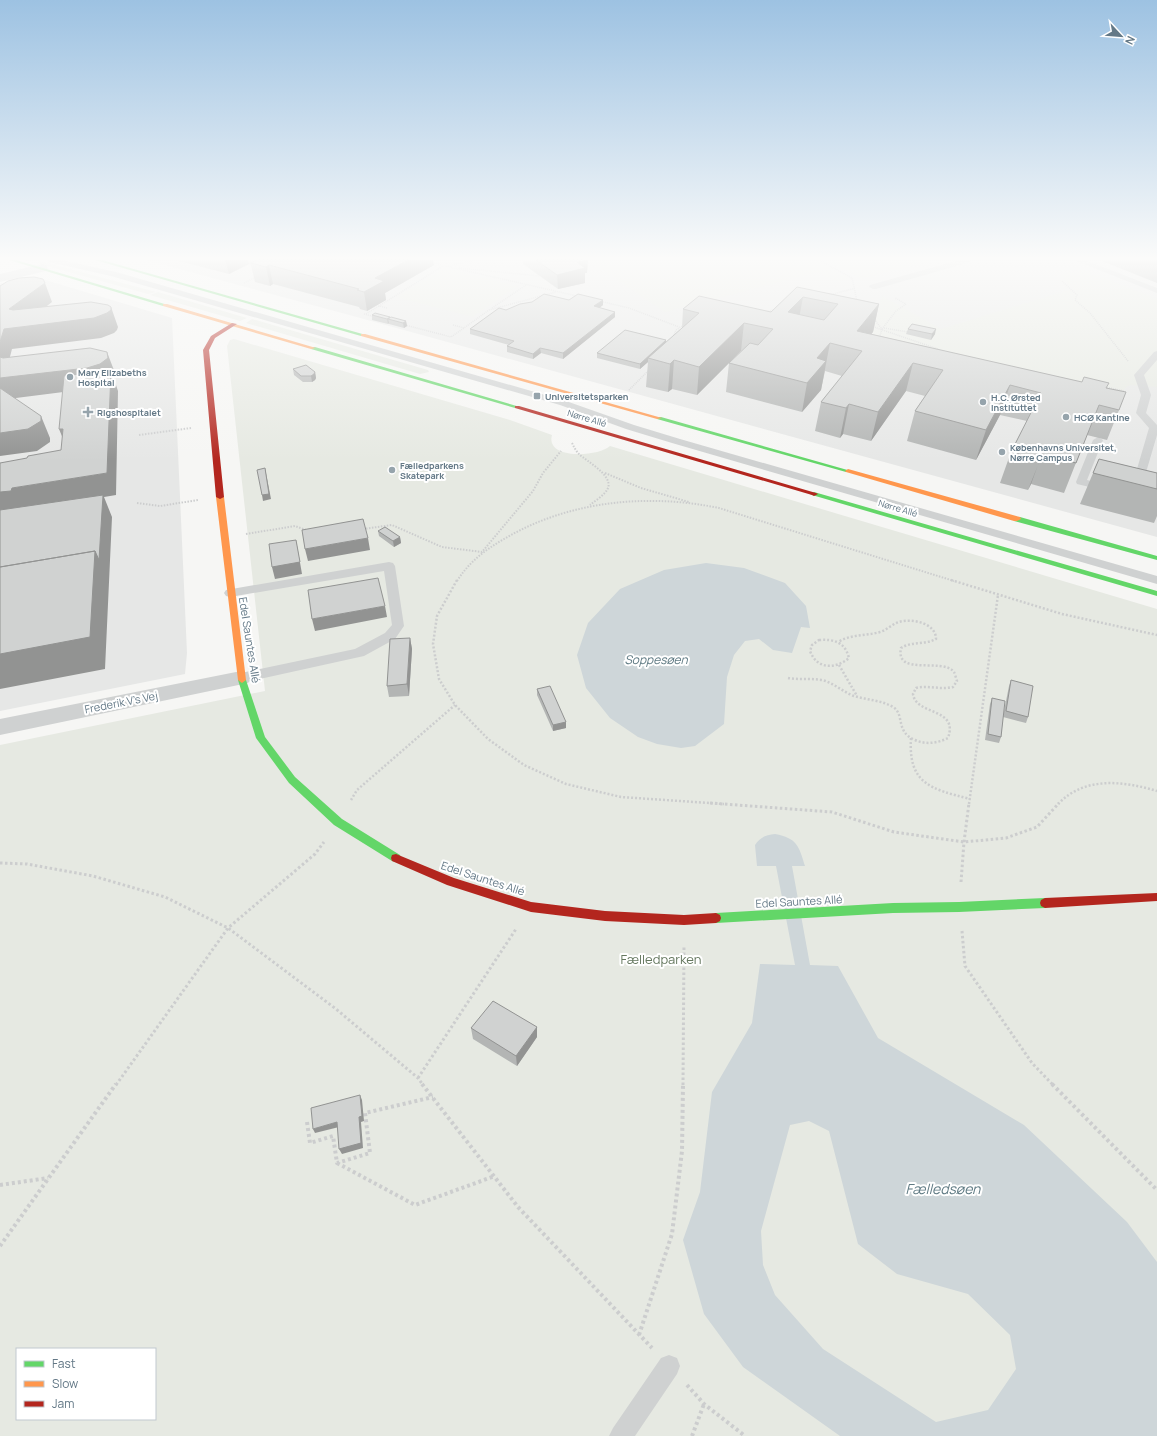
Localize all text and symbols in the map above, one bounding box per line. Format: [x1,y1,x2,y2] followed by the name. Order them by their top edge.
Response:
[1101,16,1141,56] north arrow
[1122,34,1139,48] text: N
[78,366,147,389] place label: Mary Elizabeths Hospital
[65,372,75,382] marker: Mary Elizabeths Hospital
[545,390,629,403] place label: Universitetsparken
[532,391,542,401] marker: Universitetsparken
[991,391,1041,414] place label: H.C. Ørsted Instituttet
[978,397,988,407] marker: H.C. Ørsted Instituttet
[82,406,94,418] marker: Rigshospitalet
[97,406,161,419] place label: Rigshospitalet
[566,406,608,430] street label: Nørre Allé
[1074,411,1130,424] place label: HCØ Kantine
[1061,412,1071,422] marker: HCØ Kantine
[1010,441,1117,464] place label: Københavns Universitet, Nørre Campus
[997,447,1007,457] marker: Københavns Universitet, Nørre Campus
[400,459,464,482] place label: Fælledparkens Skatepark
[387,465,397,475] marker: Fælledparkens Skatepark
[877,496,919,520] street label: Nørre Allé
[236,596,264,685] street label: Edel Sauntes Allé
[624,651,688,668] water label: Soppesøen
[83,688,159,716] street label: Frederik V's Vej
[439,857,527,899] street label: Edel Sauntes Allé
[755,891,843,911] street label: Edel Sauntes Allé
[621,950,701,968] park label: Fælledparken
[906,1179,981,1198] water label: Fælledsøen
[16,1348,156,1420] legend
[52,1355,76,1372] text: Fast
[52,1375,78,1392] text: Slow
[52,1395,74,1412] text: Jam

